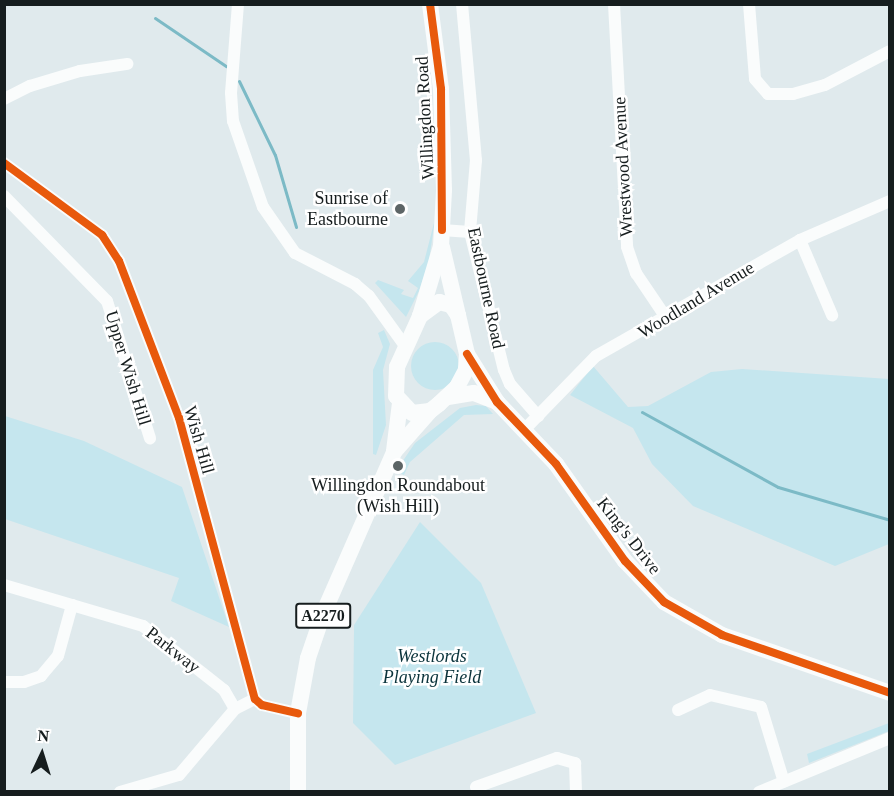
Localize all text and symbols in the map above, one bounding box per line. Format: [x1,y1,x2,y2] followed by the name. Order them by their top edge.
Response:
[411,56,439,180] street label: Willingdon Road
[609,96,637,238] street label: Wrestwood Avenue
[307,188,388,230] place label: Sunrise of Eastbourne
[393,202,407,216] marker: Sunrise of Eastbourne
[463,225,509,351] street label: Eastbourne Road
[634,257,758,343] street label: Woodland Avenue
[100,308,156,428] street label: Upper Wish Hill
[179,403,219,477] street label: Wish Hill
[391,459,405,473] marker: Willingdon Roundabout (Wish Hill)
[311,475,485,518] place label: Willingdon Roundabout (Wish Hill)
[592,493,666,579] street label: King's Drive
[294,603,352,629] road number: A2270
[142,622,204,678] street label: Parkway
[383,646,481,688] park label: Westlords Playing Field
[12,724,72,784] north arrow
[37,727,50,744] text: N

